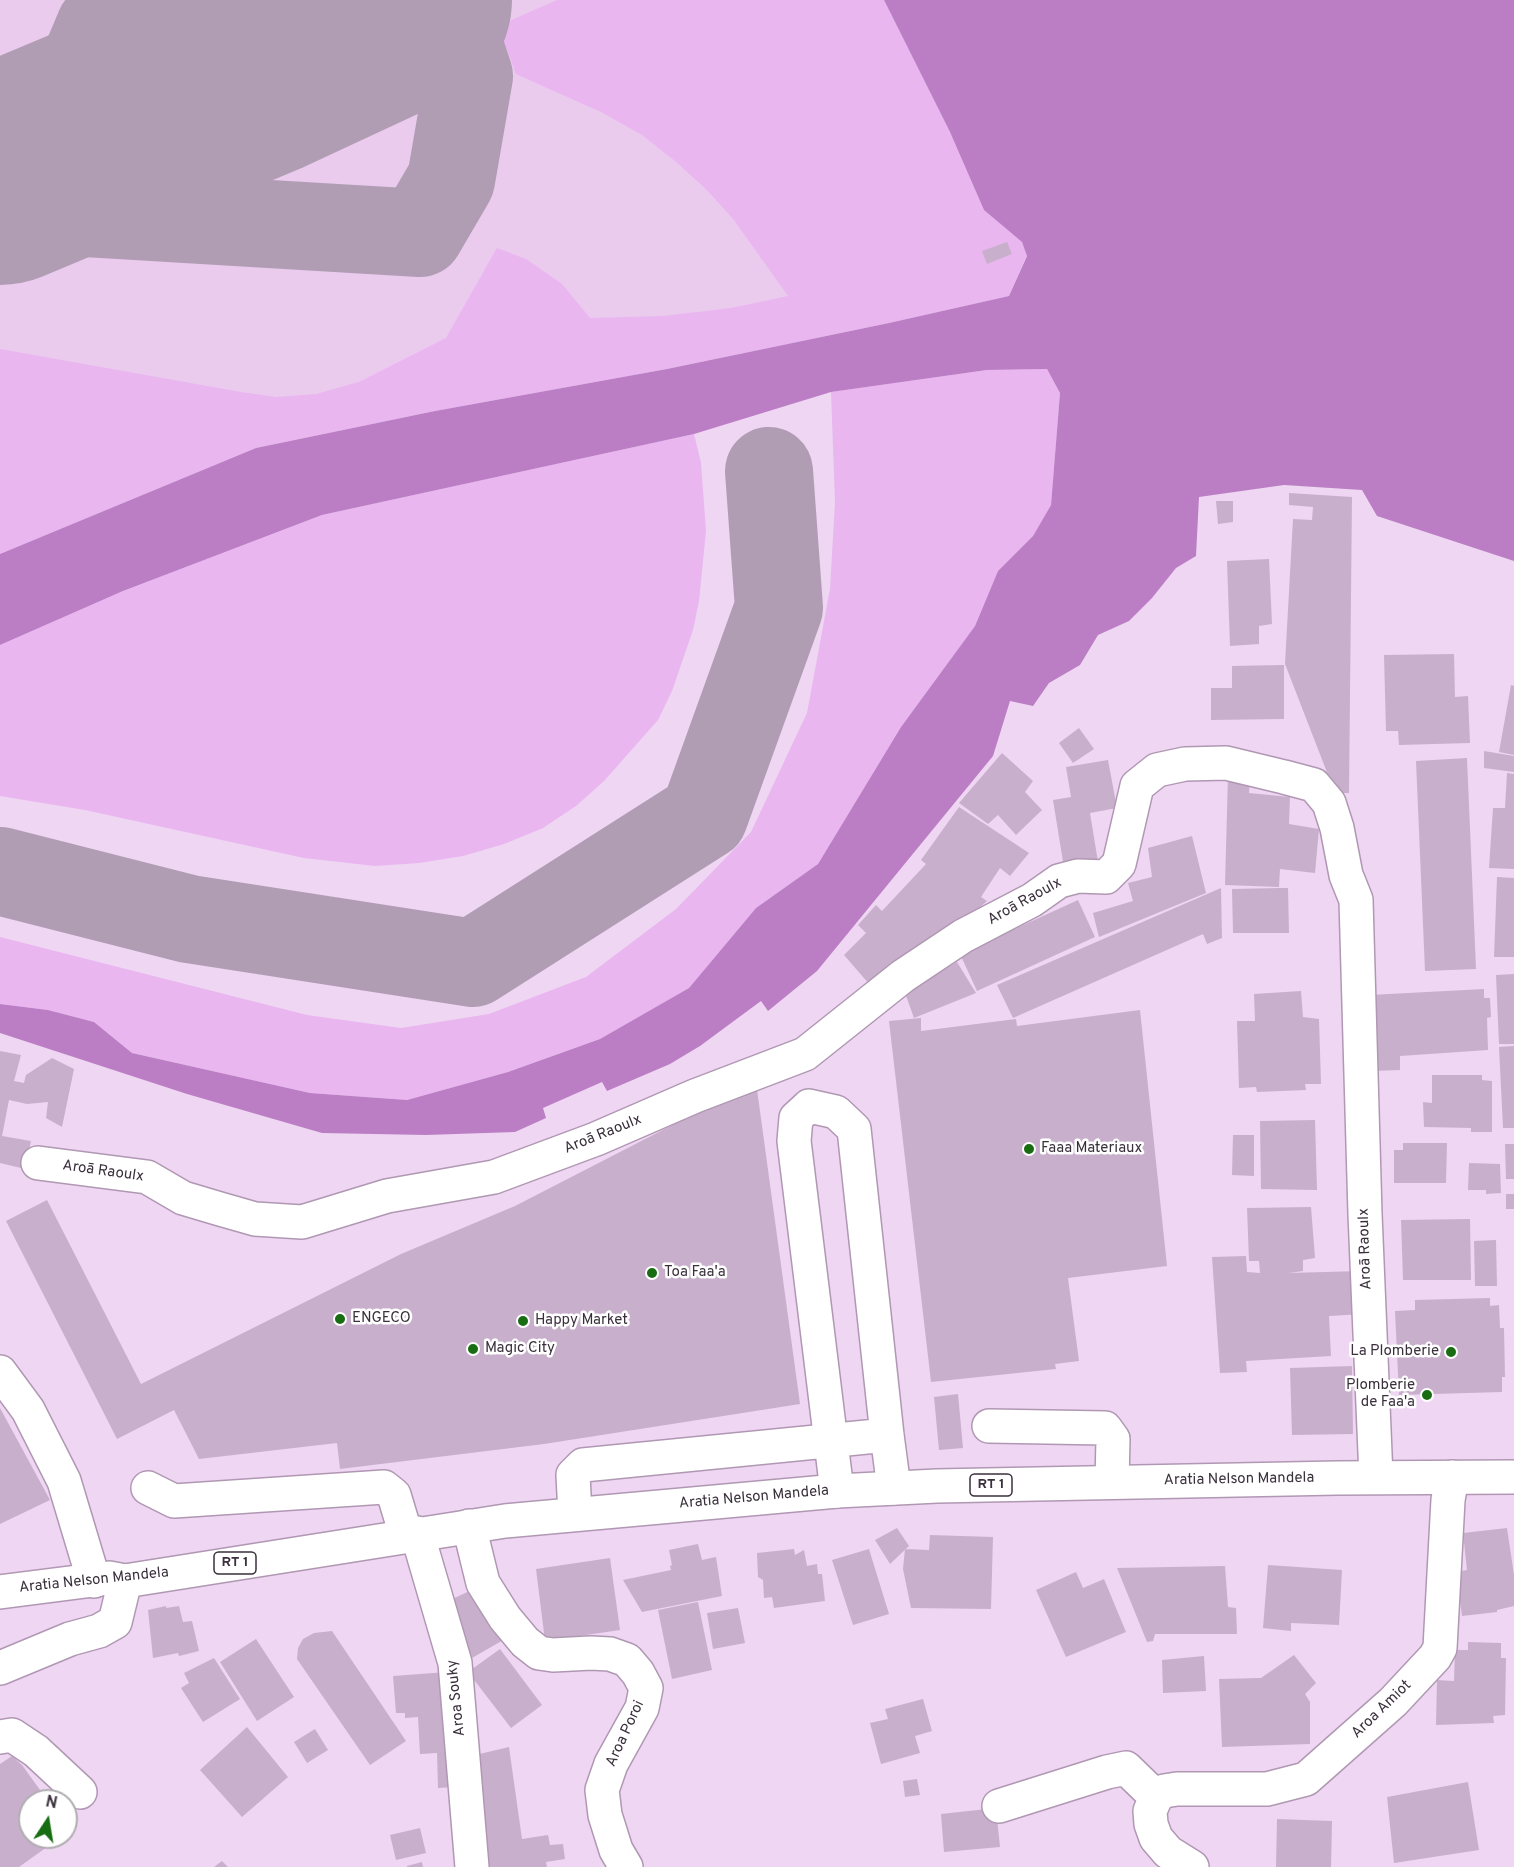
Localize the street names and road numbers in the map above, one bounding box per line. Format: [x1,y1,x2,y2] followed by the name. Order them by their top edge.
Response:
[985,874,1065,930] street label: Aroā Raoulx
[562,1111,644,1159] street label: Aroā Raoulx
[61,1157,145,1187] street label: Aroā Raoulx
[1356,1208,1376,1290] street label: Aroā Raoulx
[1164,1470,1314,1490] street label: Aratia Nelson Mandela
[970,1474,1012,1496] road number: RT 1
[678,1482,830,1514] street label: Aratia Nelson Mandela
[214,1552,256,1574] road number: RT 1
[18,1564,170,1598] street label: Aratia Nelson Mandela
[444,1659,470,1737] street label: Aroa Souky
[1348,1677,1416,1743] street label: Aroa Amiot
[603,1698,649,1770] street label: Aroa Poroi

